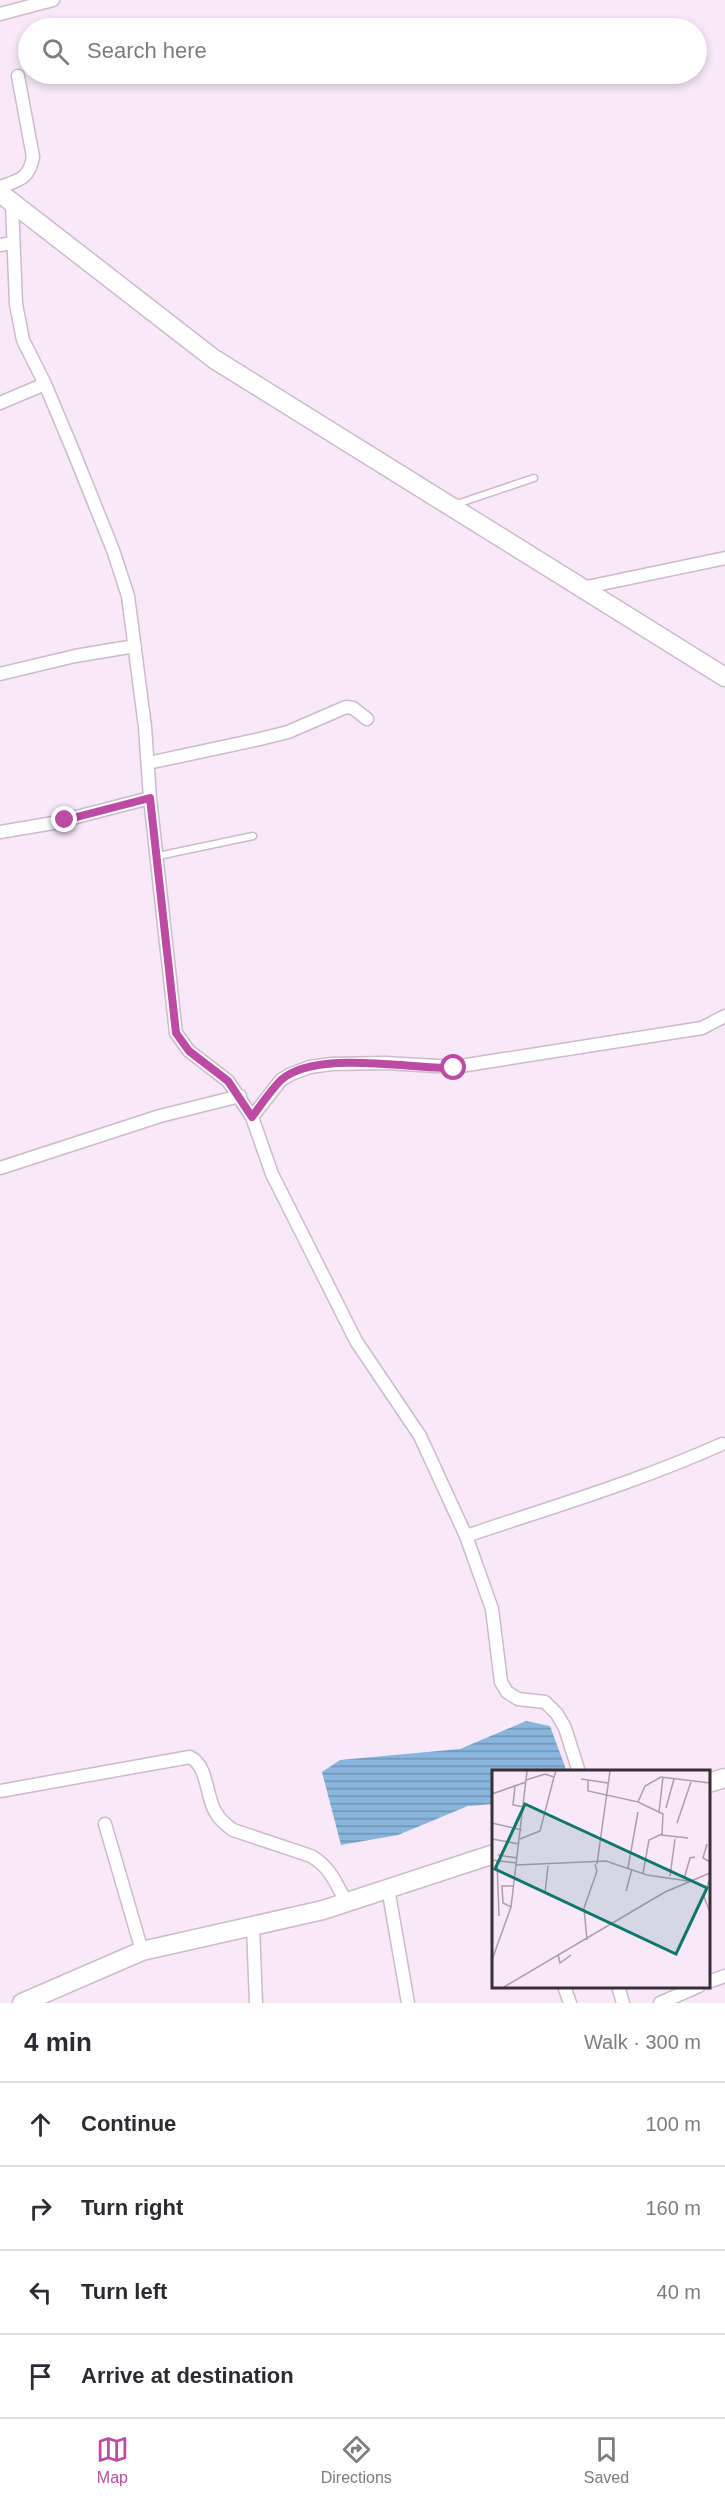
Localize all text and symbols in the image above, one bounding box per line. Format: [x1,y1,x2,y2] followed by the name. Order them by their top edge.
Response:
[18,18,707,84] search box
[39,35,72,68] icon: search
[87,38,207,63] text: Search here
[51,806,77,832] route end
[440,1054,466,1080] route start
[492,1770,710,1988] inset map
[24,2027,92,2057] text: 4 min
[584,2031,701,2053] text: Walk · 300 m
[24,2108,57,2141] icon: ahead
[81,2111,176,2136] text: Continue
[645,2113,701,2135] text: 100 m
[24,2192,57,2225] icon: right
[81,2195,183,2220] text: Turn right
[645,2197,701,2219] text: 160 m
[24,2276,57,2309] icon: left
[81,2279,167,2304] text: Turn left
[657,2281,701,2303] text: 40 m
[24,2360,57,2393] icon: arrive
[81,2363,294,2388] text: Arrive at destination
[96,2433,129,2487] tab: Map
[321,2433,392,2487] tab: Directions
[584,2433,629,2487] tab: Saved

